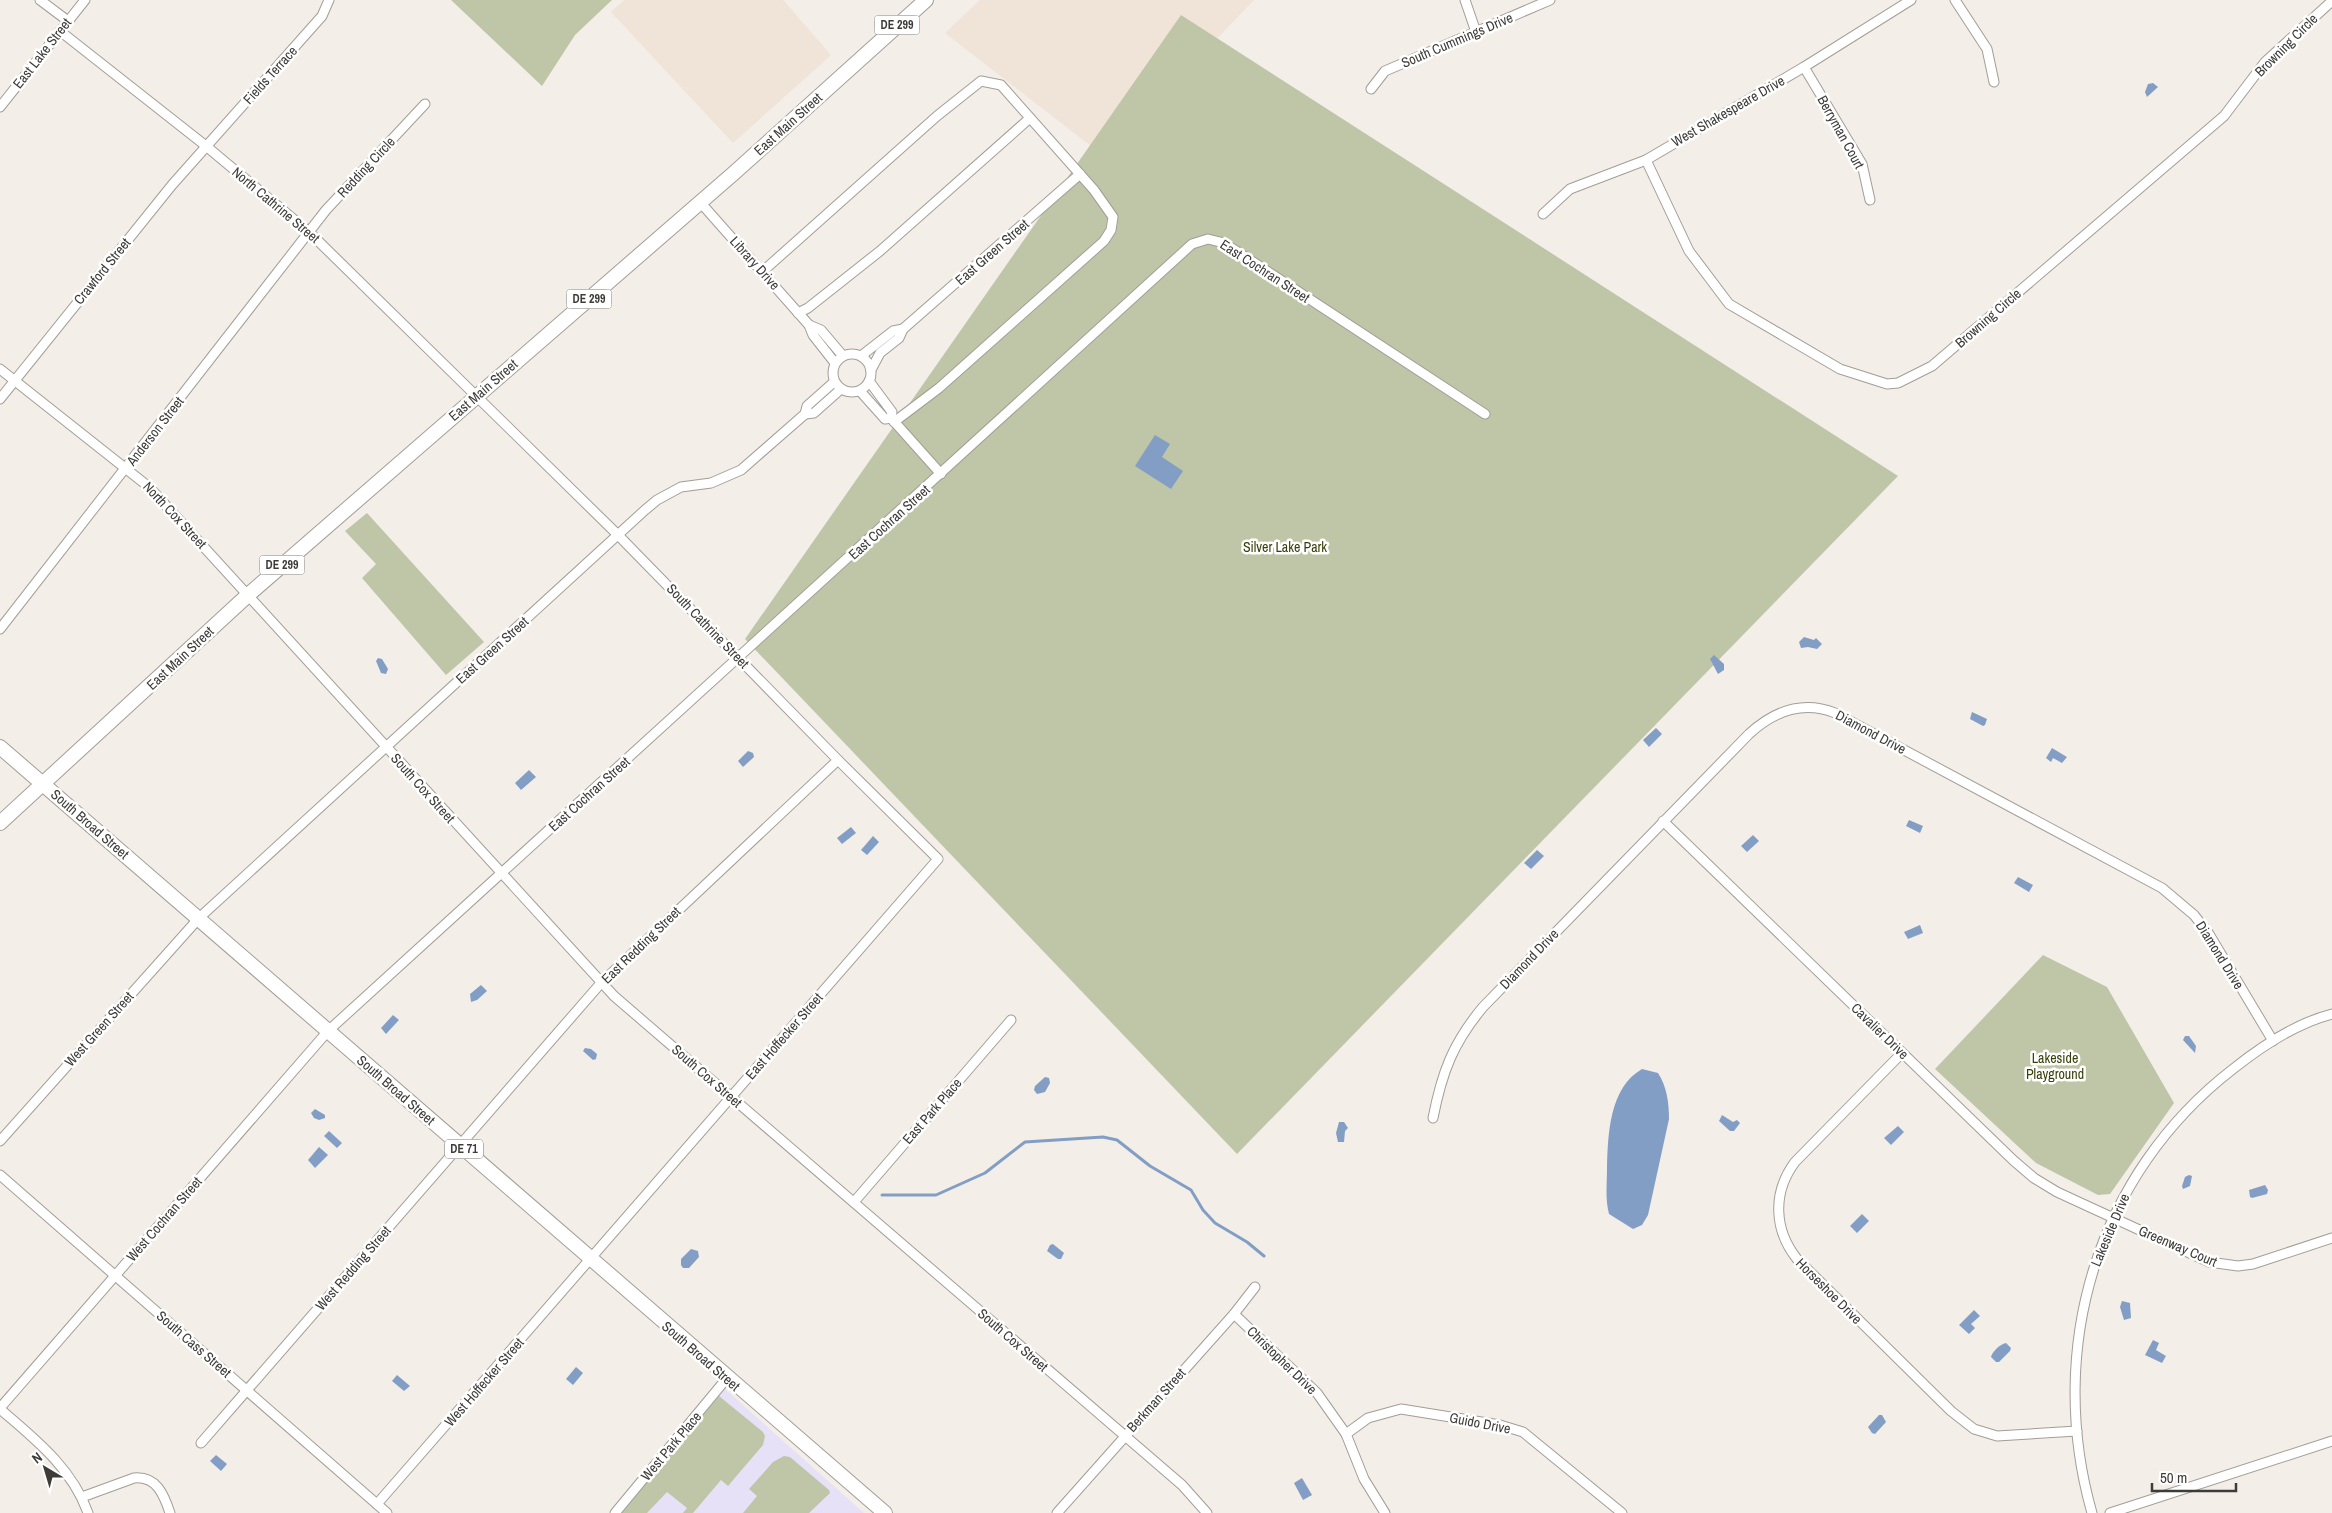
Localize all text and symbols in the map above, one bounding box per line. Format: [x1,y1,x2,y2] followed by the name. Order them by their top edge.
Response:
[1399,8,1515,72] street label: South Cummings Drive
[2251,10,2321,80] street label: Browning Circle
[9,14,75,92] street label: East Lake Street
[874,16,920,34] road number: DE 299
[239,42,301,108] street label: Fields Terrace
[1668,71,1788,151] street label: West Shakespeare Drive
[750,89,826,159] street label: East Main Street
[1813,92,1869,172] street label: Berryman Court
[333,133,399,201] street label: Redding Circle
[228,163,324,247] street label: North Cathrine Street
[951,215,1033,289] street label: East Green Street
[726,232,784,294] street label: Library Drive
[70,234,134,308] street label: Crawford Street
[1217,235,1313,307] street label: East Cochran Street
[1951,284,2025,352] street label: Browning Circle
[566,290,612,308] road number: DE 299
[445,355,521,425] street label: East Main Street
[122,393,188,470] street label: Anderson Street
[139,478,211,552] street label: North Cox Street
[845,481,933,563] street label: East Cochran Street
[1243,538,1327,556] park label: Silver Lake Park
[260,556,304,574] road number: DE 299
[663,580,753,672] street label: South Cathrine Street
[452,613,532,687] street label: East Green Street
[143,622,217,694] street label: East Main Street
[1833,706,1909,758] street label: Diamond Drive
[387,749,459,827] street label: South Cox Street
[545,753,633,835] street label: East Cochran Street
[47,785,133,863] street label: South Broad Street
[598,903,684,987] street label: East Redding Street
[2192,917,2248,993] street label: Diamond Drive
[1496,925,1562,993] street label: Diamond Drive
[61,988,137,1070] street label: West Green Street
[741,989,827,1083] street label: East Hoffecker Street
[1847,999,1913,1063] street label: Cavalier Drive
[668,1041,746,1111] street label: South Cox Street
[2026,1049,2084,1083] park label: Lakeside Playground
[353,1051,439,1129] street label: South Broad Street
[898,1074,966,1148] street label: East Park Place
[445,1140,483,1158] road number: DE 71
[122,1173,206,1265] street label: West Cochran Street
[2087,1191,2133,1269] street label: Lakeside Drive
[2136,1221,2220,1271] street label: Greenway Court
[311,1222,395,1314] street label: West Redding Street
[1792,1254,1866,1328] street label: Horseshoe Drive
[974,1305,1052,1375] street label: South Cox Street
[153,1307,235,1381] street label: South Cass Street
[658,1317,744,1395] street label: South Broad Street
[1243,1322,1321,1398] street label: Christopher Drive
[440,1334,528,1430] street label: West Hoffecker Street
[1123,1364,1189,1436] street label: Berkman Street
[637,1408,705,1484] street label: West Park Place
[1448,1408,1512,1438] street label: Guido Drive
[20,1443,70,1493] north arrow
[28,1448,46,1467] text: N
[2152,1460,2236,1492] scale bar
[2160,1467,2187,1488] text: 50 m

